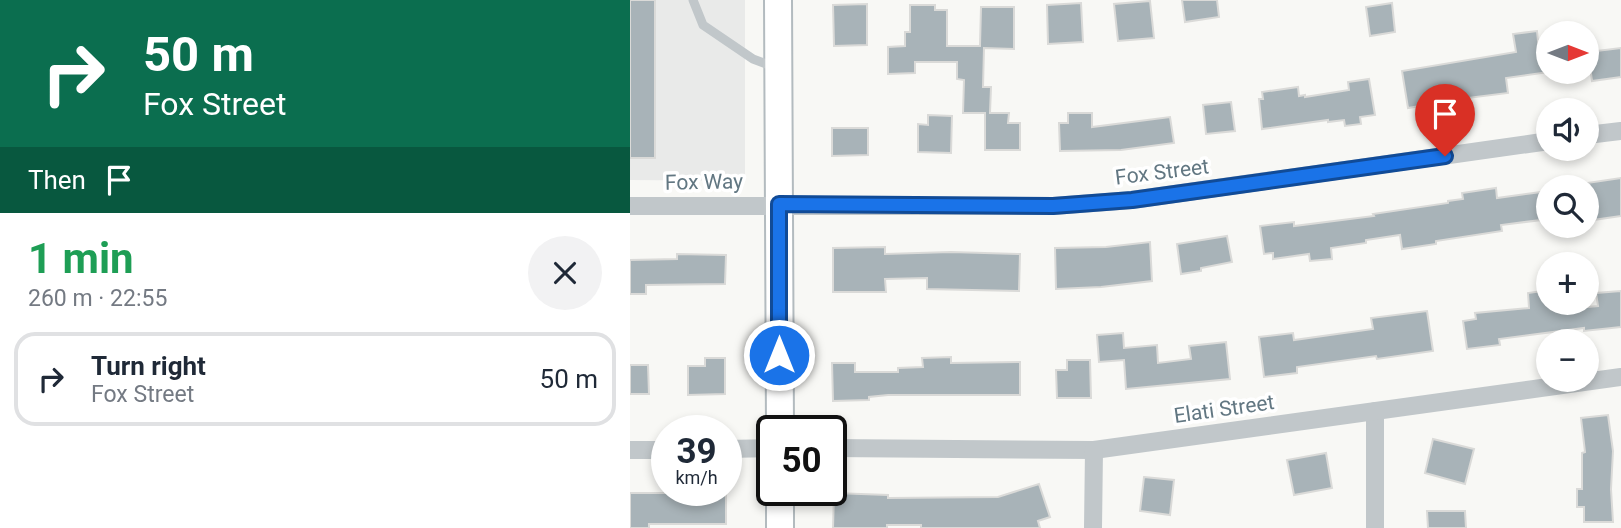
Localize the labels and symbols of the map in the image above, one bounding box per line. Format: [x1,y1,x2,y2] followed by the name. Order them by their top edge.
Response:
[1536,21,1600,84] north arrow
[1415,84,1475,156] pin
[1114,154,1210,190] street label: Fox Street
[665,169,743,195] street label: Fox Way
[742,318,816,392] position arrow
[1172,390,1276,428] street label: Elati Street
[756,415,847,506] speed limit sign: 50

